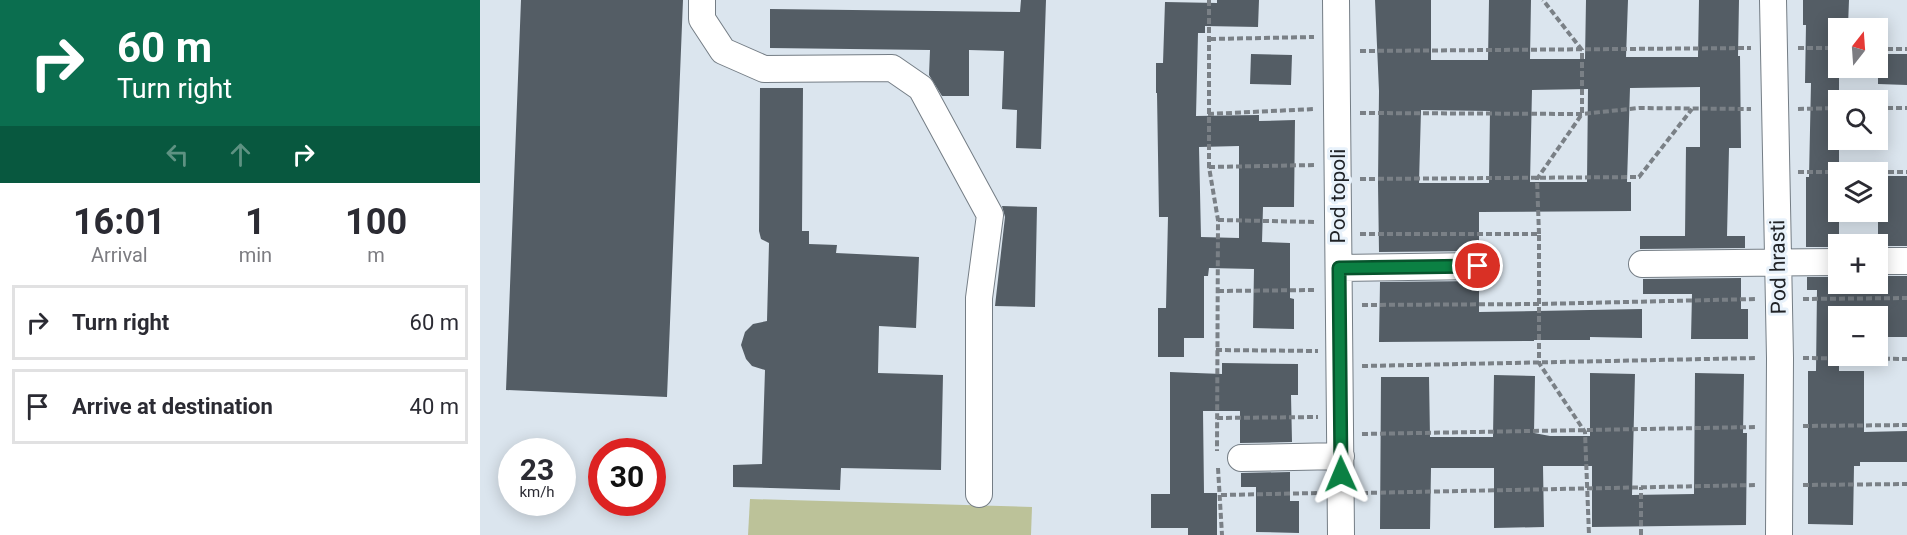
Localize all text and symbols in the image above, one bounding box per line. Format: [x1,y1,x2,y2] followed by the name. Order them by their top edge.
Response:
[1828,18,1888,78] north arrow
[1828,18,1888,366] map controls
[117,23,212,72] text: 60 m
[18,24,96,102] icon: right
[117,73,232,105] text: Turn right
[1828,90,1888,150] button: search
[161,138,194,171] icon: left
[224,138,257,171] icon: ahead
[287,138,320,171] icon: right
[1326,149,1350,243] street label: Pod topoli
[1828,162,1888,222] button: layers
[73,201,166,243] text: 16:01
[245,201,266,243] text: 1
[345,201,407,243] text: 100
[1765,219,1791,315] street label: Pod hrasti
[1828,234,1888,294] button: +
[1452,240,1503,291] pin
[91,243,148,267] text: Arrival
[239,243,272,267] text: min
[367,243,385,267] text: m
[1461,249,1494,282] icon: arrive
[21,306,54,339] icon: right
[1828,306,1888,366] button: −
[72,310,169,335] text: Turn right
[410,310,459,335] text: 60 m
[21,390,54,423] icon: arrive
[72,394,273,419] text: Arrive at destination
[410,394,459,419] text: 40 m
[588,438,666,516] speed limit sign: 30
[1309,442,1373,506] position arrow
[520,452,554,487] text: 23
[519,483,555,501] text: km/h

